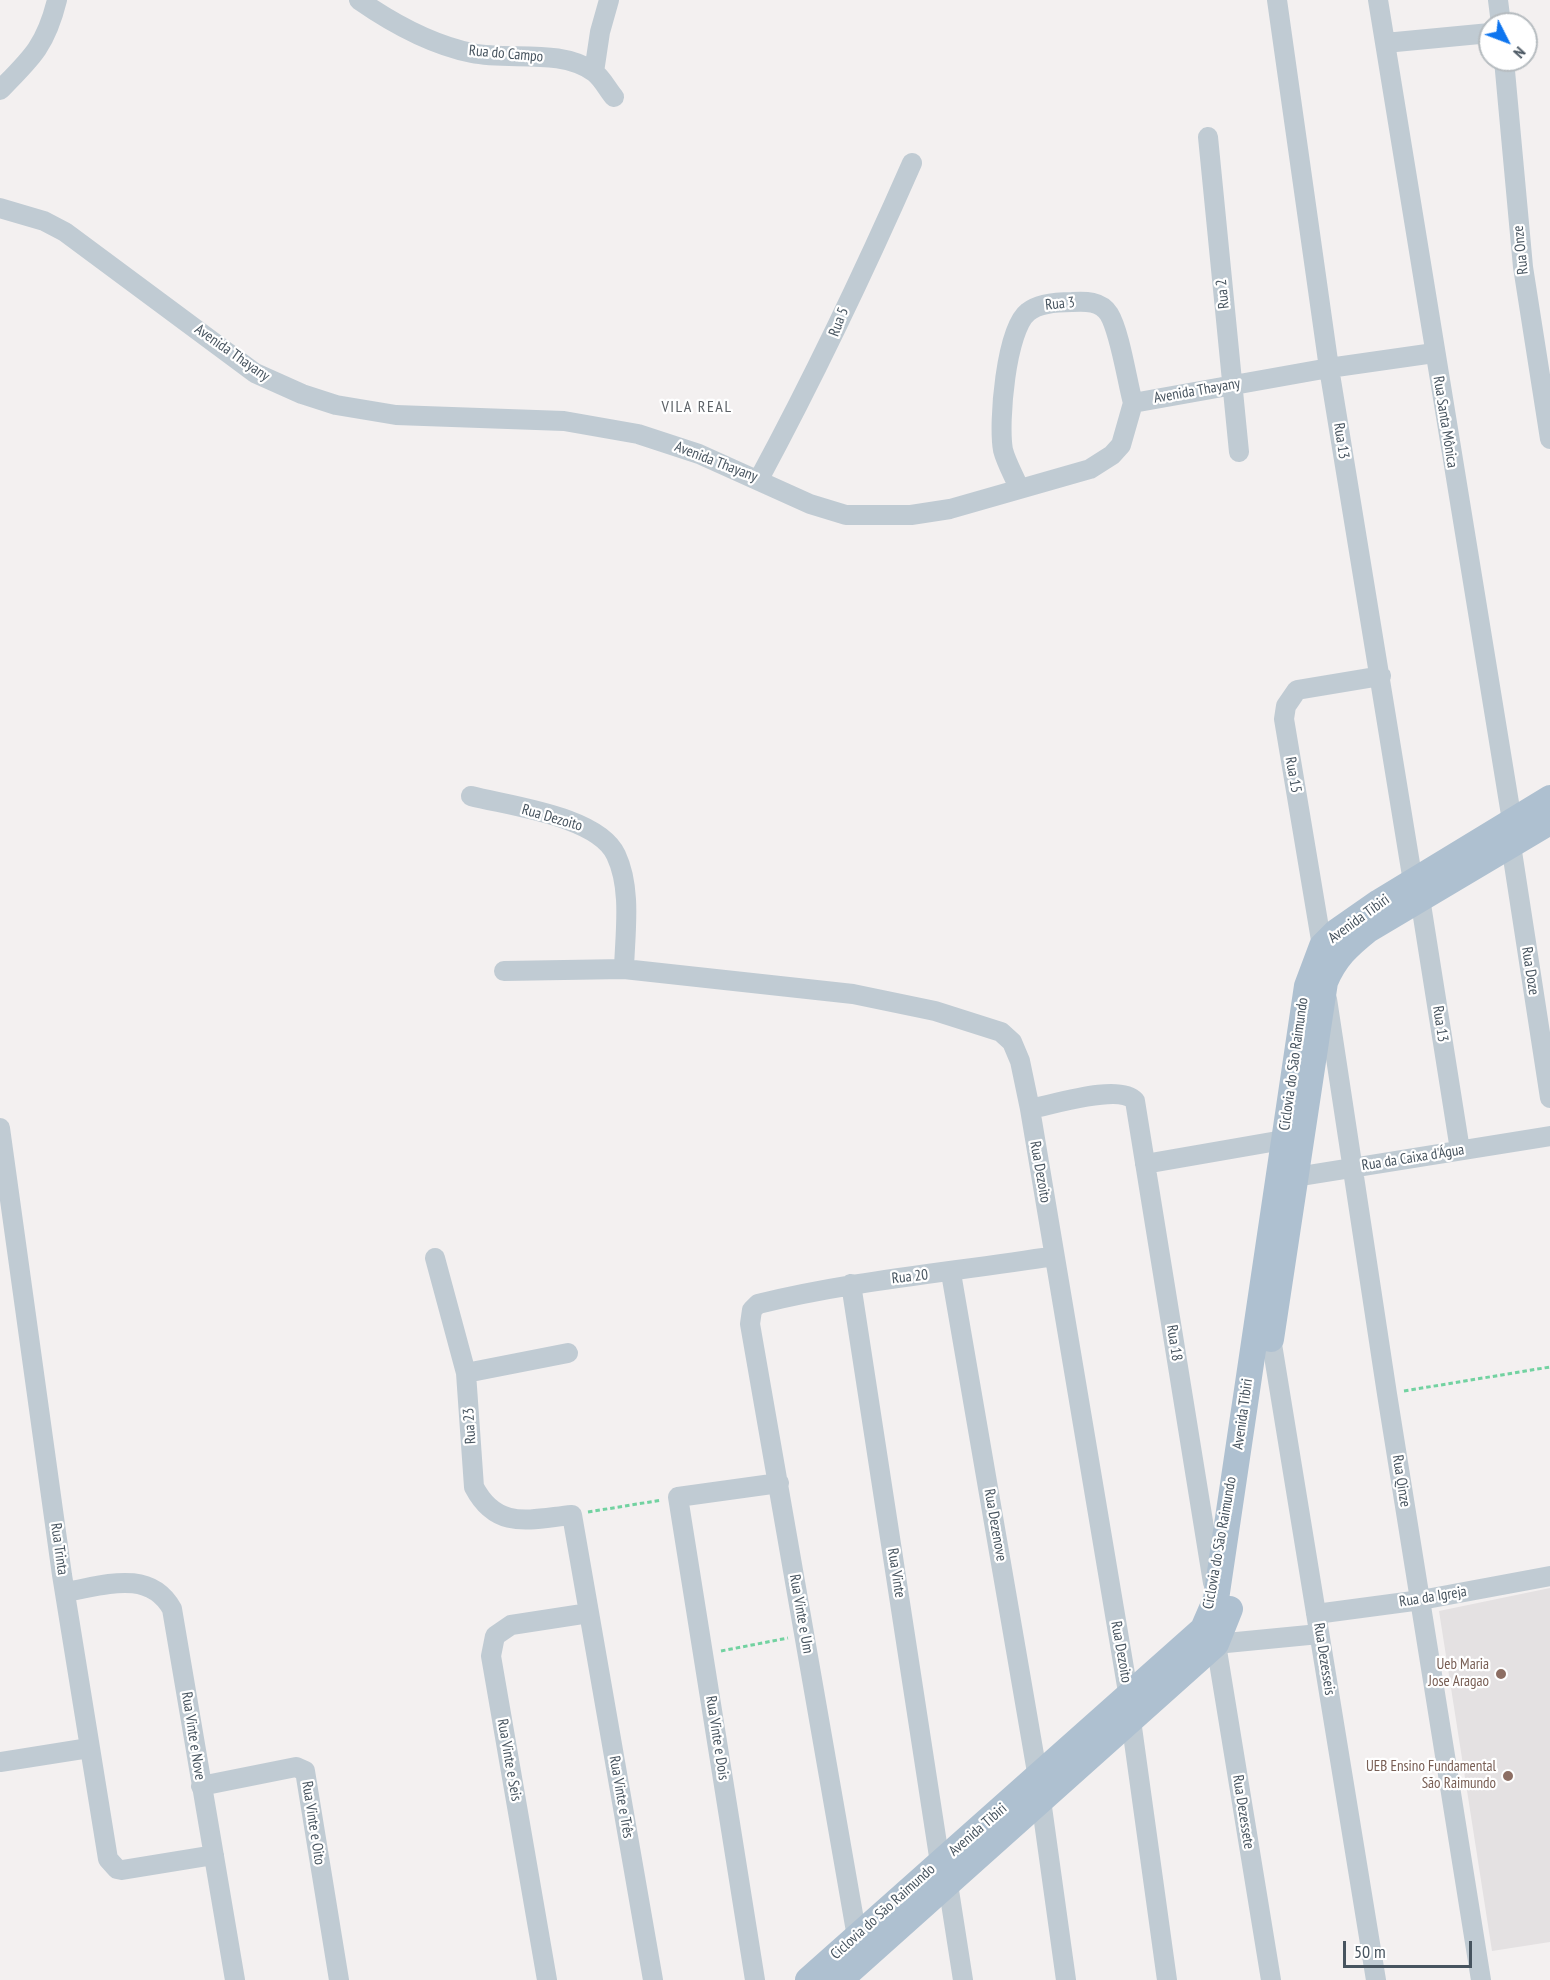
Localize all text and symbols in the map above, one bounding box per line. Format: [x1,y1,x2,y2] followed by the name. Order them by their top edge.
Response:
[1478,12,1538,72] north arrow
[468,42,544,66] street label: Rua do Campo
[1510,43,1530,63] text: N
[1509,225,1533,275] street label: Rua Onze
[1213,278,1233,310] street label: Rua 2
[1044,294,1076,314] street label: Rua 3
[825,305,853,339] street label: Rua 5
[191,321,273,385] street label: Avenida Thayany
[1152,375,1242,407] street label: Avenida Thayany
[1429,375,1461,469] street label: Rua Santa Mônica
[661,397,733,417] district label: VILA REAL
[1329,422,1353,460] street label: Rua 13
[672,438,760,486] street label: Avenida Thayany
[1281,756,1305,794] street label: Rua 15
[520,801,584,835] street label: Rua Dezoito
[1325,891,1393,947] street label: Avenida Tibiri
[1517,946,1543,996] street label: Rua Doze
[1276,996,1312,1132] street label: Ciclovia do São Raimundo
[1428,1005,1452,1043] street label: Rua 13
[1026,1140,1054,1204] street label: Rua Dezoito
[1360,1141,1466,1175] street label: Rua da Caixa d'Água
[891,1266,929,1288] street label: Rua 20
[1162,1324,1186,1362] street label: Rua 18
[1229,1377,1257,1451] street label: Avenida Tibiri
[460,1407,480,1445] street label: Rua 23
[1388,1454,1414,1508] street label: Rua Qinze
[1199,1475,1241,1611] street label: Ciclovia do São Raimundo
[980,1487,1010,1563] street label: Rua Dezenove
[46,1522,72,1576] street label: Rua Trinta
[883,1547,909,1599] street label: Rua Vinte
[785,1573,817,1655] street label: Rua Vinte e Um
[1398,1583,1468,1611] street label: Rua da Igreja
[1107,1620,1135,1684] street label: Rua Dezoito
[1309,1622,1339,1696] street label: Rua Dezesseis
[1428,1656,1489,1691] place label: Ueb Maria Jose Aragao
[1494,1667,1508,1681] marker: Ueb Maria Jose Aragao
[177,1691,209,1781] street label: Rua Vinte e Nove
[701,1695,733,1781] street label: Rua Vinte e Dois
[493,1717,525,1803] street label: Rua Vinte e Seis
[605,1754,637,1840] street label: Rua Vinte e Três
[1366,1758,1496,1793] place label: UEB Ensino Fundamental São Raimundo
[1501,1769,1515,1783] marker: UEB Ensino Fundamental São Raimundo
[1228,1774,1258,1850] street label: Rua Dezessete
[298,1780,328,1866] street label: Rua Vinte e Oito
[945,1800,1011,1860] street label: Avenida Tibiri
[827,1860,939,1964] street label: Ciclovia do São Raimundo
[1346,1929,1475,1967] scale bar
[1354,1940,1386,1963] text: 50 m

